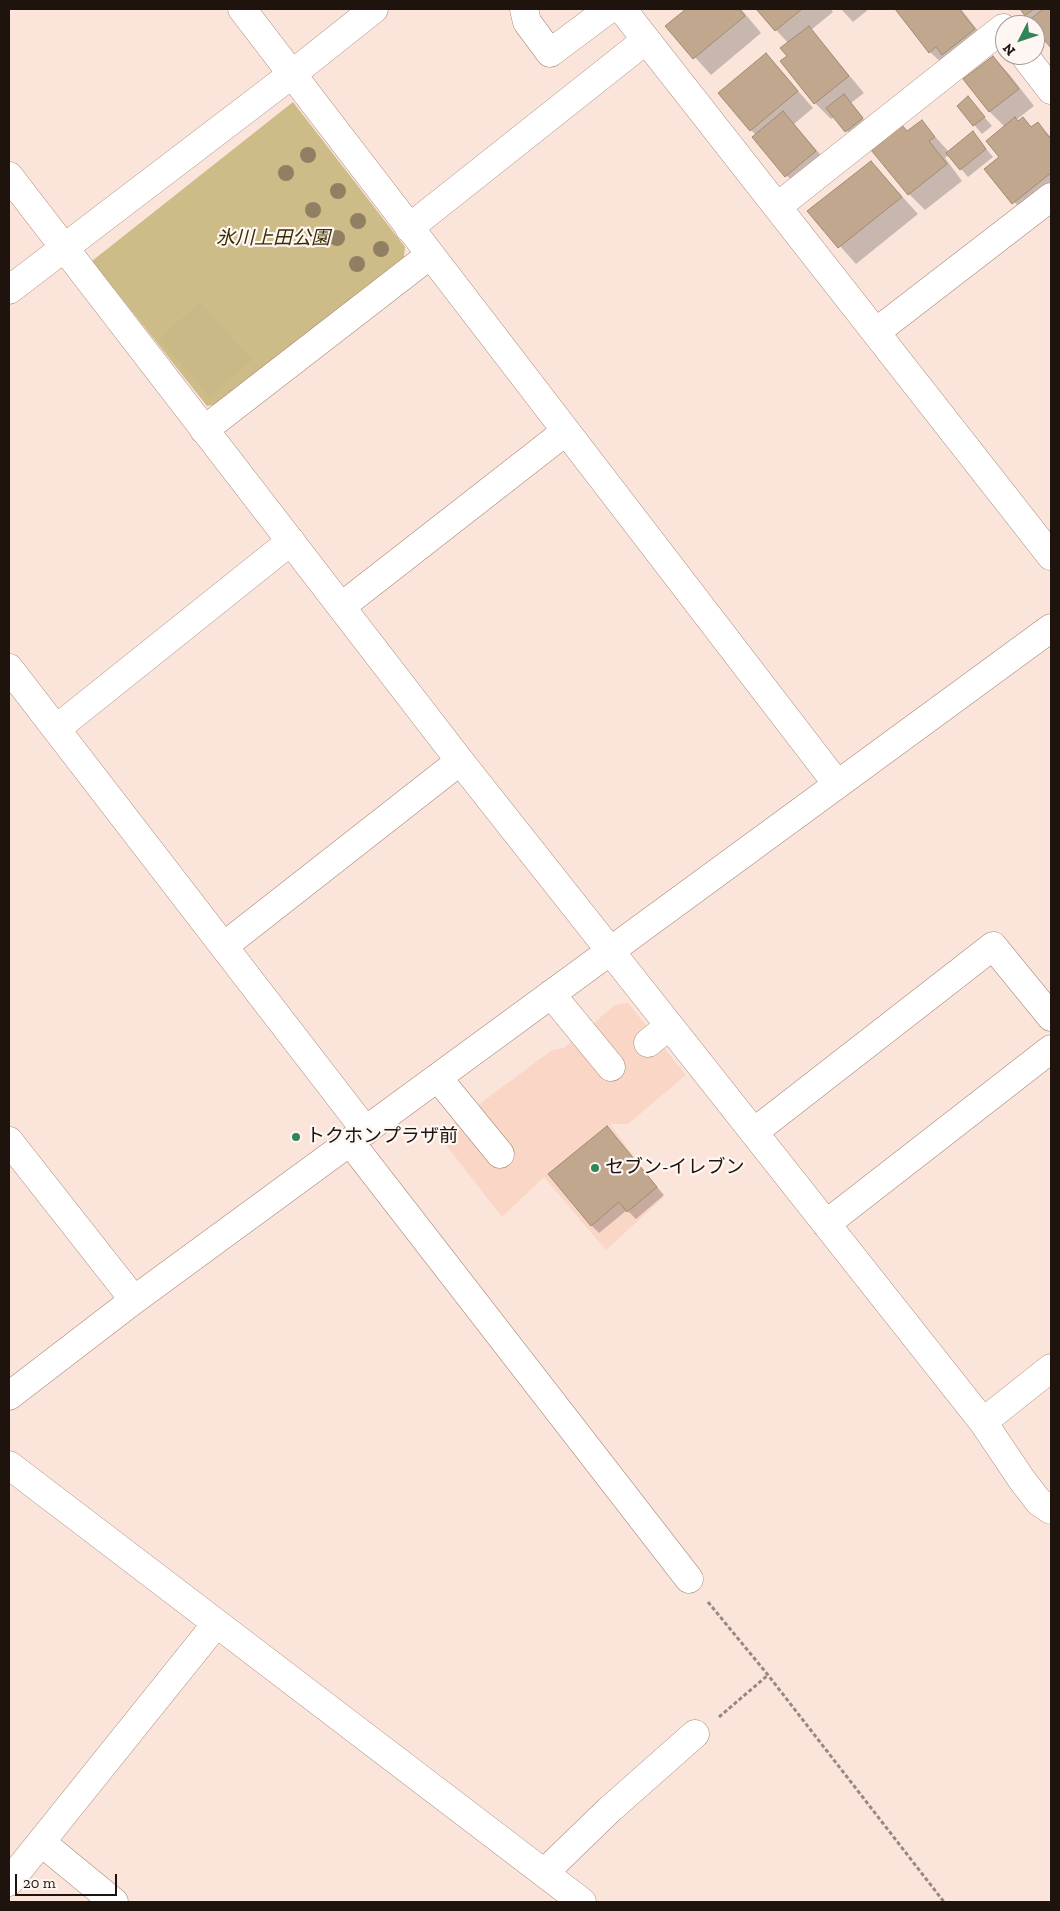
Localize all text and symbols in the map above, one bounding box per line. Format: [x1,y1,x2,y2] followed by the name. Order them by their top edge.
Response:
[995,15,1045,65] north arrow
[999,40,1019,59] text: N
[216,228,330,250] park label: 氷川上田公園
[306,1126,458,1148] place label: トクホンプラザ前
[290,1131,302,1143] marker: トクホンプラザ前
[605,1157,745,1179] place label: セブン-イレブン
[589,1162,601,1174] marker: セブン-イレブン
[18,1864,120,1896] scale bar
[23,1874,56,1892] text: 20 m

